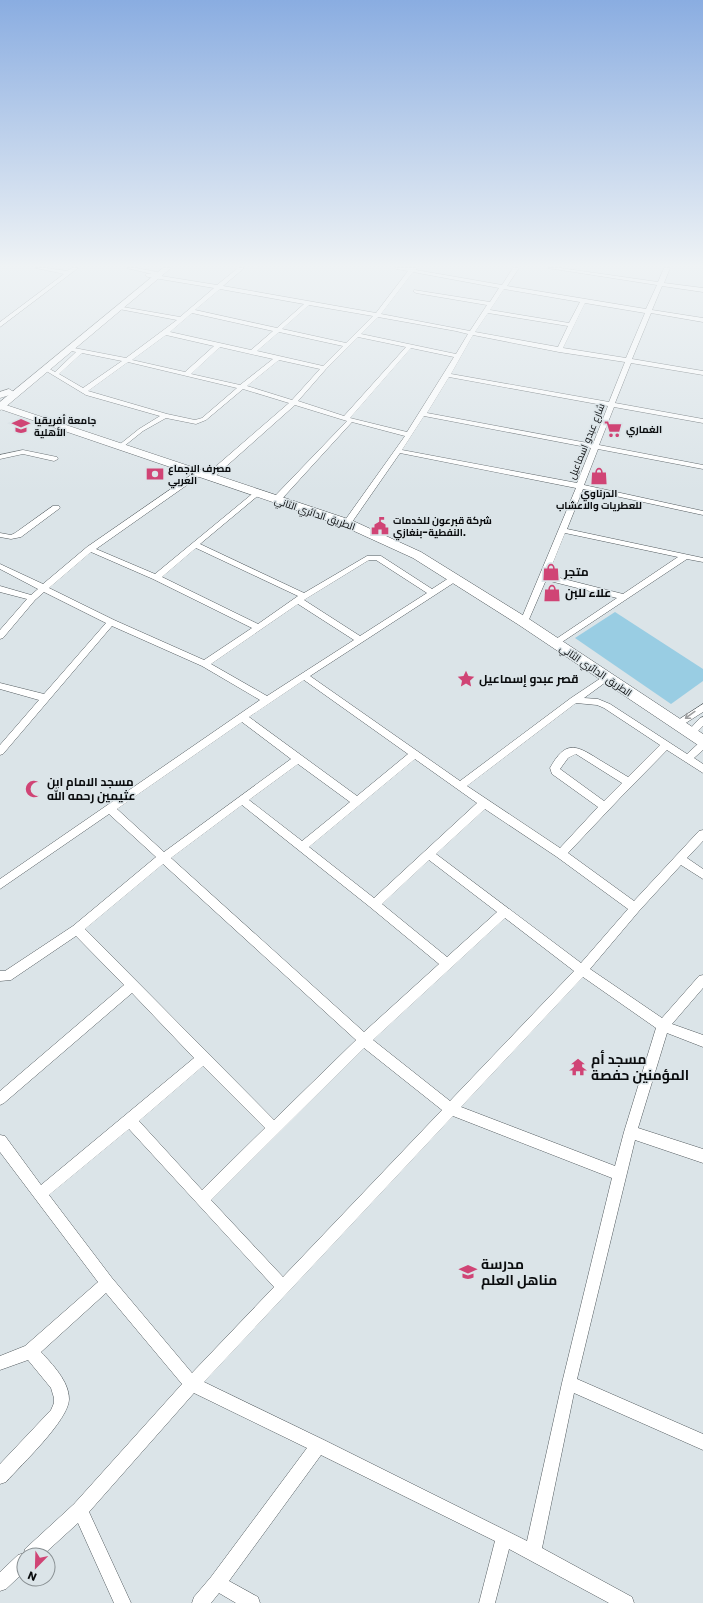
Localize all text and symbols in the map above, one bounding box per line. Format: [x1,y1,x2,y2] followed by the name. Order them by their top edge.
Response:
[564,401,609,481] street label: شارع عبدو اسماعيل
[34,413,96,440] place label: جامعة أفريقيا الأهلية
[11,416,31,436] school or university icon: جامعة أفريقيا الأهلية
[603,419,623,439] supermarket icon: الغماري
[626,422,662,438] place label: الغماري
[168,461,231,489] place label: مصرف الإجماع العربي
[145,464,165,484] bank icon: مصرف الإجماع العربي
[589,466,609,486] shop icon: الدرناوي للعطريات والاعشاب
[556,486,642,513] place label: الدرناوي للعطريات والاعشاب
[272,493,357,534] street label: الطريق الدائري الثاني
[393,513,492,541] place label: شركة قبرعون للخدمات النفطية-بنغازي.
[370,516,390,536] public building icon: شركة قبرعون للخدمات النفطية-بنغازي.
[541,562,561,582] shop icon: متجر
[563,563,589,580] place label: متجر
[542,583,562,603] shop icon: علاء للبن
[565,584,611,601] place label: علاء للبن
[556,641,635,700] street label: الطريق الدائري الثاني
[456,669,476,689] place icon: قصر عبدو إسماعيل
[479,670,579,687] place label: قصر عبدو إسماعيل
[685,711,696,720] one-way arrow
[47,773,135,804] place label: مسجد الامام ابن عثيمين رحمه الله
[24,779,44,799] mosque icon: مسجد الامام ابن عثيمين رحمه الله
[591,1049,689,1085] place label: مسجد أم المؤمنين حفصة
[568,1057,588,1077] temple icon: مسجد أم المؤمنين حفصة
[481,1254,557,1290] place label: مدرسة مناهل العلم
[458,1262,478,1282] school or university icon: مدرسة مناهل العلم
[16,1547,56,1587] north arrow
[25,1567,39,1585] text: N

